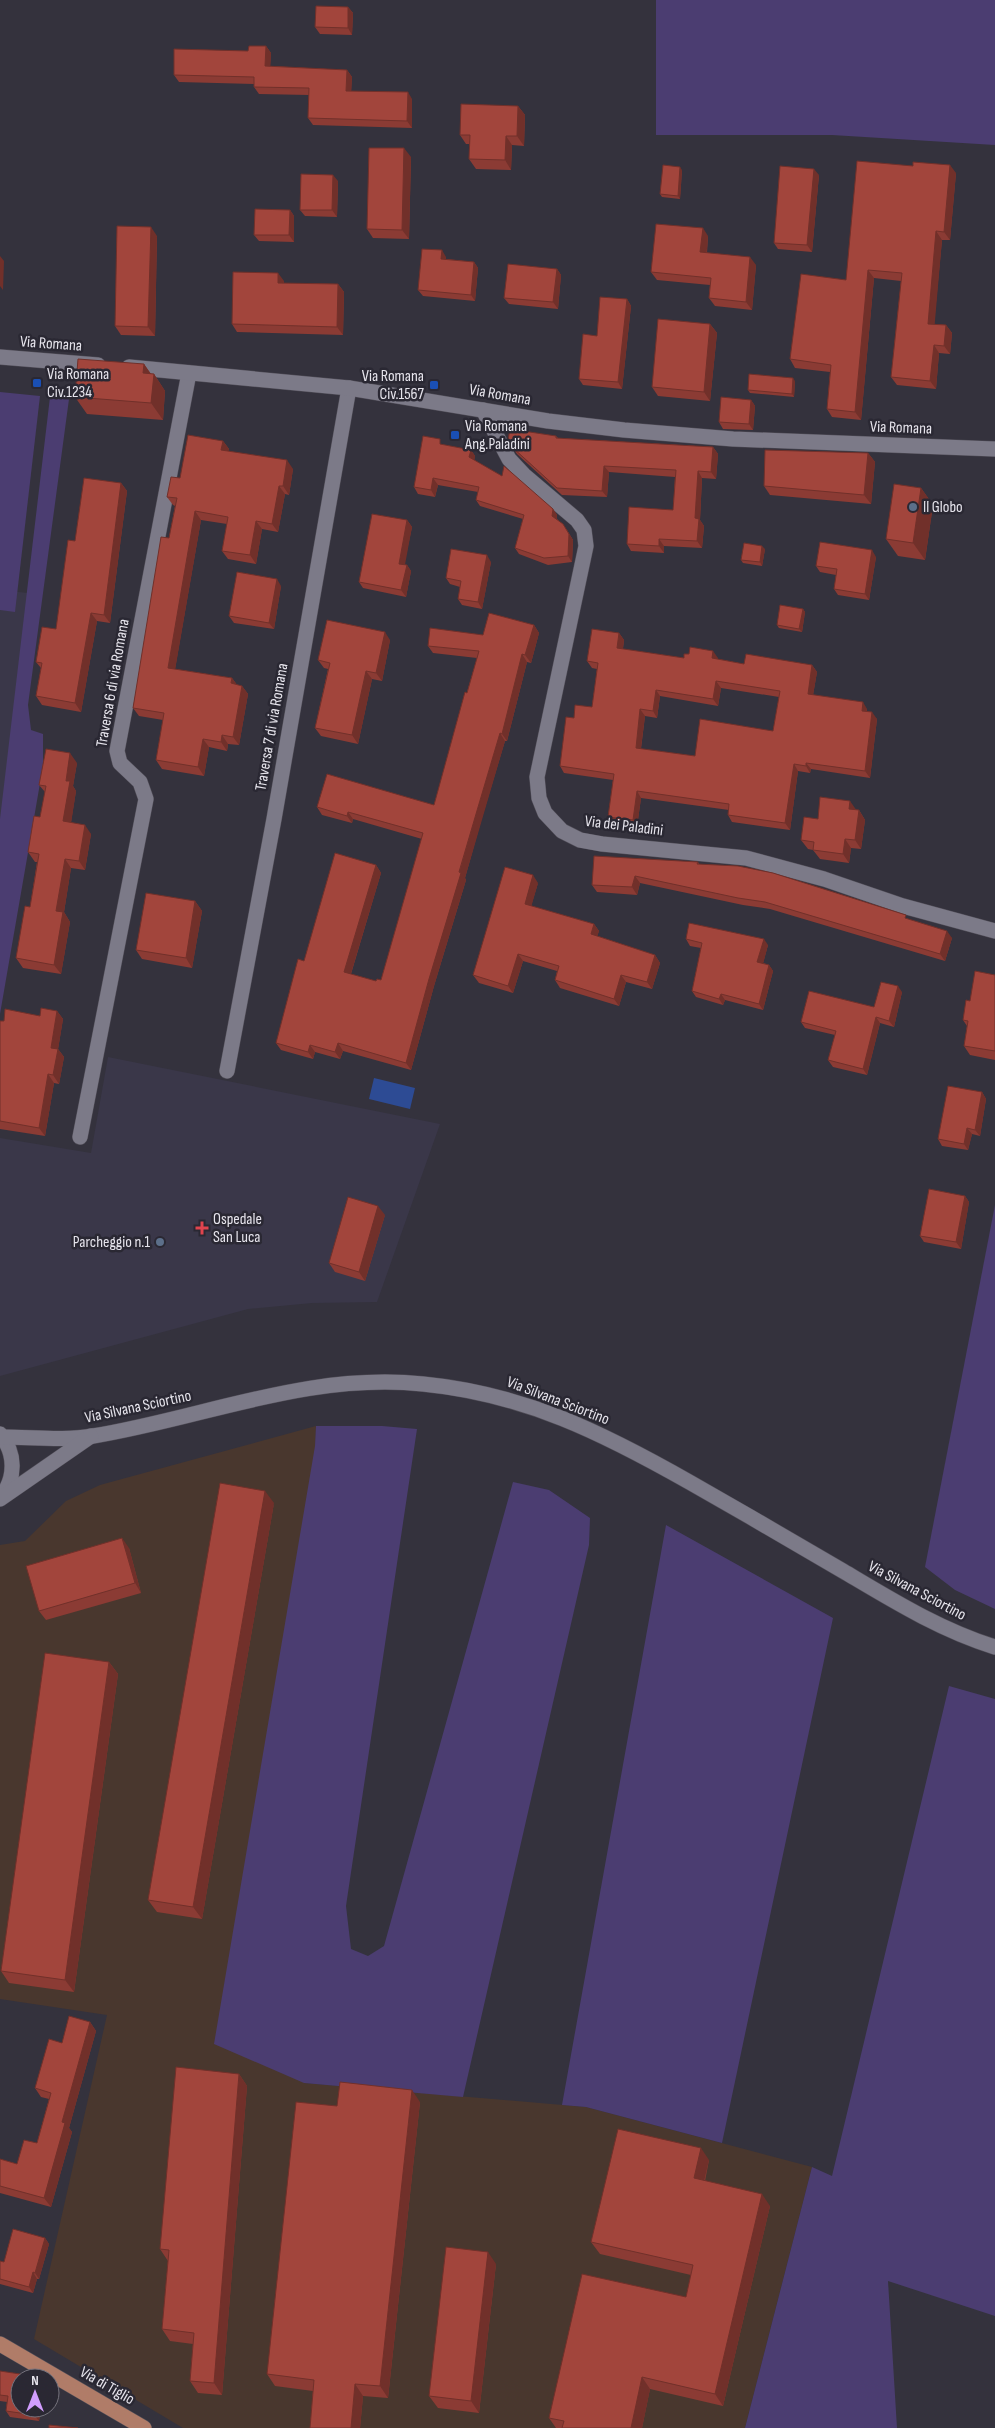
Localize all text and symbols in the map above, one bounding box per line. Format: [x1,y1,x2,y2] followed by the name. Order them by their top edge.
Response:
[19,332,83,356] street label: Via Romana
[47,365,109,402] place label: Via Romana Civ.1234
[362,367,425,404] place label: Via Romana Civ.1567
[31,377,43,389] marker: Via Romana Civ.1234
[428,379,440,391] marker: Via Romana Civ.1567
[468,380,532,410] street label: Via Romana
[464,417,530,454] place label: Via Romana Ang.Paladini
[870,417,932,439] street label: Via Romana
[449,429,461,441] marker: Via Romana Ang.Paladini
[923,498,963,517] place label: Il Globo
[907,501,919,513] marker: Il Globo
[92,617,134,749] street label: Traversa 6 di via Romana
[251,662,293,792] street label: Traversa 7 di via Romana
[584,812,664,840] street label: Via dei Paladini
[213,1210,262,1247] place label: Ospedale San Luca
[195,1221,209,1235] marker: Ospedale San Luca
[73,1233,150,1252] place label: Parcheggio n.1
[154,1236,166,1248] marker: Parcheggio n.1
[504,1373,612,1429] street label: Via Silvana Sciortino
[83,1386,193,1428] street label: Via Silvana Sciortino
[865,1557,969,1625] street label: Via Silvana Sciortino
[76,2363,138,2409] street label: Via di Tiglio
[10,2368,60,2418] north arrow
[31,2372,39,2389] text: N

